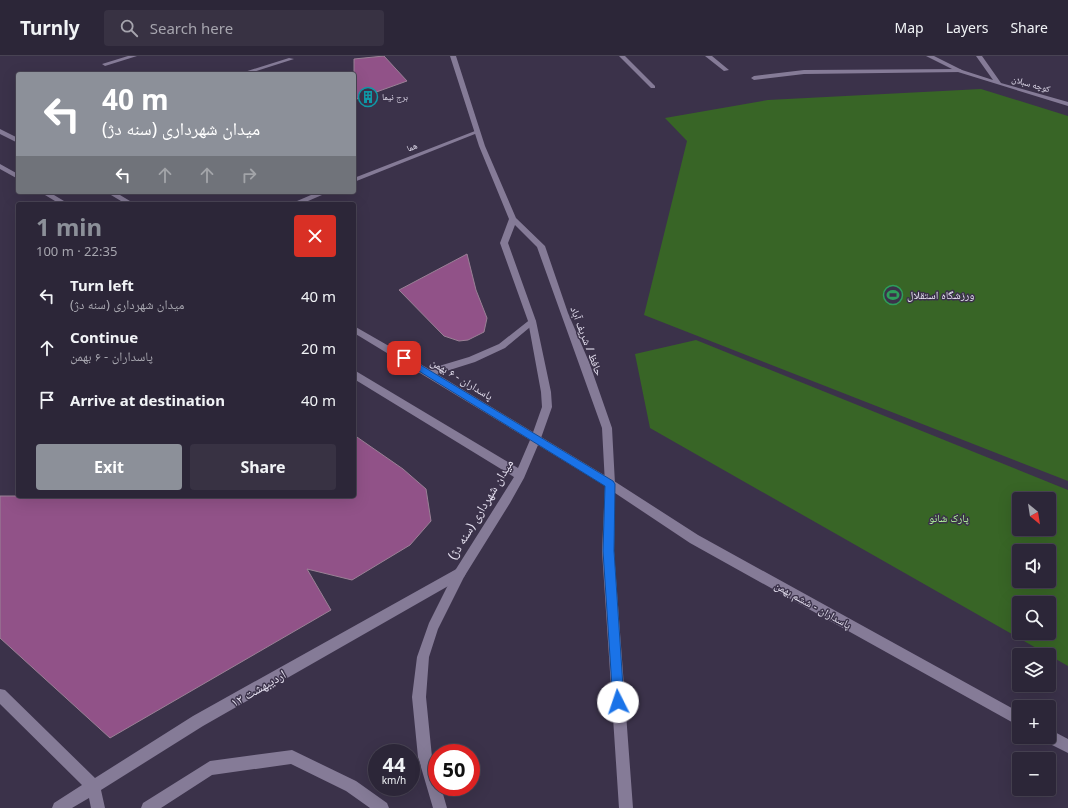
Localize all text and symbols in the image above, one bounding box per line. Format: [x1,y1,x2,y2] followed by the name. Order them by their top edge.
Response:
[104,10,384,46] search box
[20,15,80,41] text: Turnly
[118,17,140,39] icon: search
[150,18,233,38] text: Search here
[895,18,924,37] text: Map
[946,18,988,37] text: Layers
[1010,18,1048,37] text: Share
[1010,72,1052,95] street label: کوچه سبلان
[102,80,169,118] text: 40 m
[357,86,379,108] building icon: برج نیما
[36,88,88,140] icon: left
[382,90,408,103] place label: برج نیما
[102,116,260,140] text: میدان شهرداری (سنه دژ)
[404,138,420,155] street label: هما
[112,164,134,186] icon: left
[154,164,176,186] icon: ahead
[196,164,218,186] icon: ahead
[238,164,260,186] icon: right
[36,210,102,243] text: 1 min
[294,215,336,257] button: close
[36,242,117,260] text: 100 m · 22:35
[70,275,134,295] text: Turn left
[882,284,904,306] sports icon: ورزشگاه استقلال
[36,285,58,307] icon: left
[301,286,336,306] text: 40 m
[907,287,974,302] place label: ورزشگاه استقلال
[70,295,184,313] text: میدان شهرداری (سنه دژ)
[567,304,608,378] street label: حافظ / شریف آباد
[70,327,138,347] text: Continue
[36,337,58,359] icon: ahead
[301,338,336,358] text: 20 m
[387,341,421,375] pin
[70,347,153,365] text: پاسداران - ۶ بهمن
[393,347,415,369] icon: arrive
[428,354,496,403] street label: پاسداران - ۶ بهمن
[36,389,58,411] icon: arrive
[70,390,225,410] text: Arrive at destination
[301,390,336,410] text: 40 m
[36,444,182,490] button: Exit
[190,444,336,490] button: Share
[443,455,517,563] street label: میدان شهرداری (سنه دژ)
[1012,492,1056,536] north arrow
[1012,492,1056,796] map controls
[929,510,969,525] park label: پارک شانو
[1012,544,1056,588] button: sound
[772,577,855,633] street label: پاسداران - ششم بهمن
[1012,596,1056,640] button: search
[1012,648,1056,692] button: layers
[227,665,289,711] street label: ۱۲ اردیبهشت
[597,681,639,723] position arrow
[1012,700,1056,744] button: +
[428,744,480,796] speed limit sign: 50
[383,751,405,778] text: 44
[1012,752,1056,796] button: −
[382,773,406,787] text: km/h

